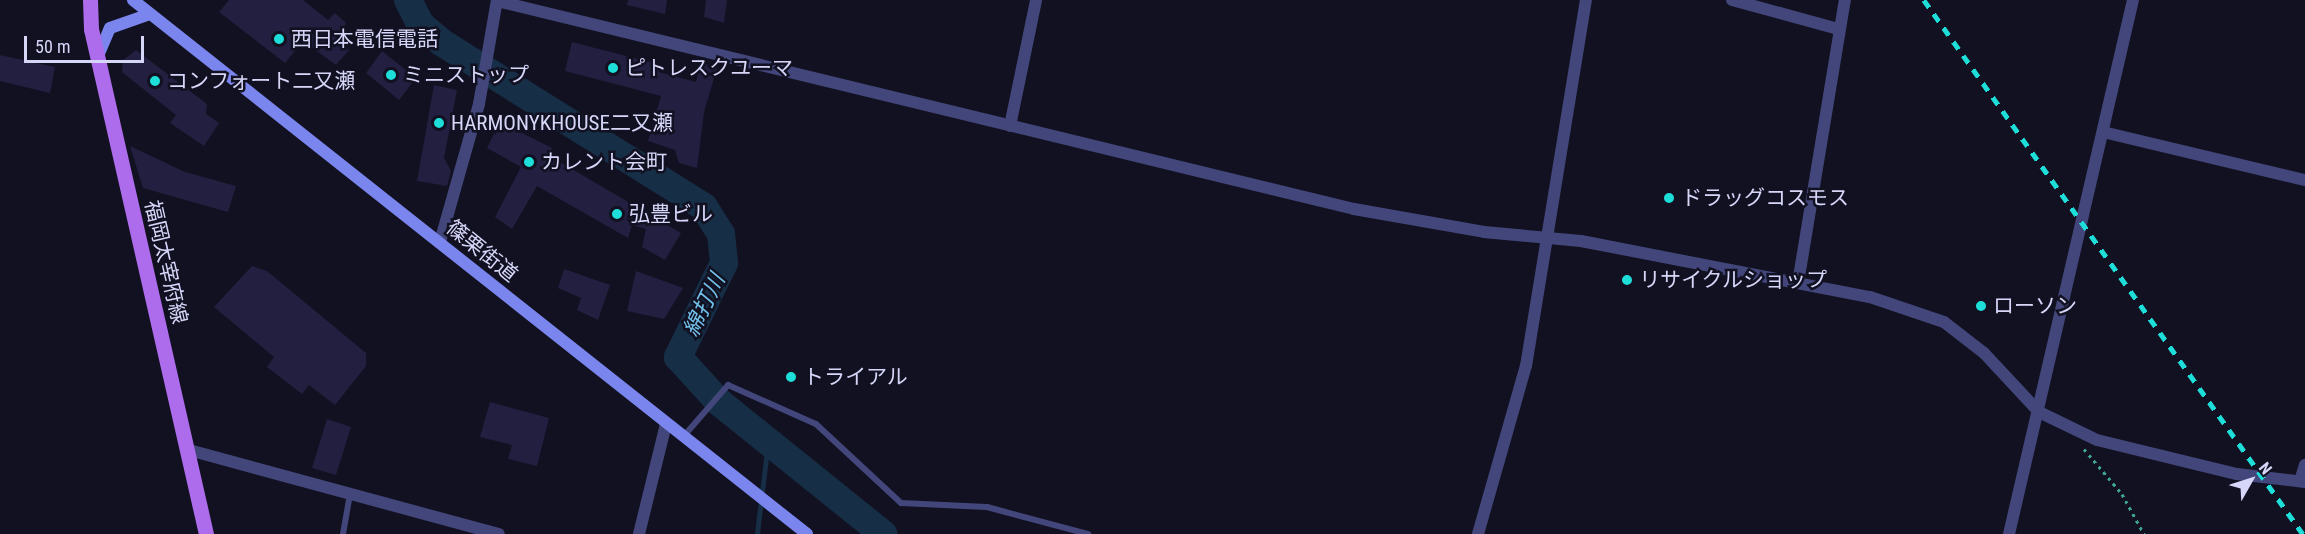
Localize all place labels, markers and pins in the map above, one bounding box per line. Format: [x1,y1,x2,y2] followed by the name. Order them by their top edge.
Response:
[291,26,438,52] place label: 西日本電信電話
[272,32,286,46] marker: 西日本電信電話
[625,55,793,81] place label: ピトレスクユーマ
[606,61,620,75] marker: ピトレスクユーマ
[403,62,529,88] place label: ミニストップ
[167,68,356,94] place label: コンフォート二又瀬
[384,68,398,82] marker: ミニストップ
[148,74,162,88] marker: コンフォート二又瀬
[451,110,673,136] place label: HARMONYKHOUSE二又瀬
[432,116,446,130] marker: HARMONYKHOUSE二又瀬
[541,149,667,175] place label: カレント会町
[522,155,536,169] marker: カレント会町
[1681,185,1849,211] place label: ドラッグコスモス
[1662,191,1676,205] marker: ドラッグコスモス
[629,201,713,227] place label: 弘豊ビル
[610,207,624,221] marker: 弘豊ビル
[1639,267,1828,293] place label: リサイクルショップ
[1620,273,1634,287] marker: リサイクルショップ
[1993,293,2077,319] place label: ローソン
[1974,299,1988,313] marker: ローソン
[803,364,908,390] place label: トライアル
[784,370,798,384] marker: トライアル

